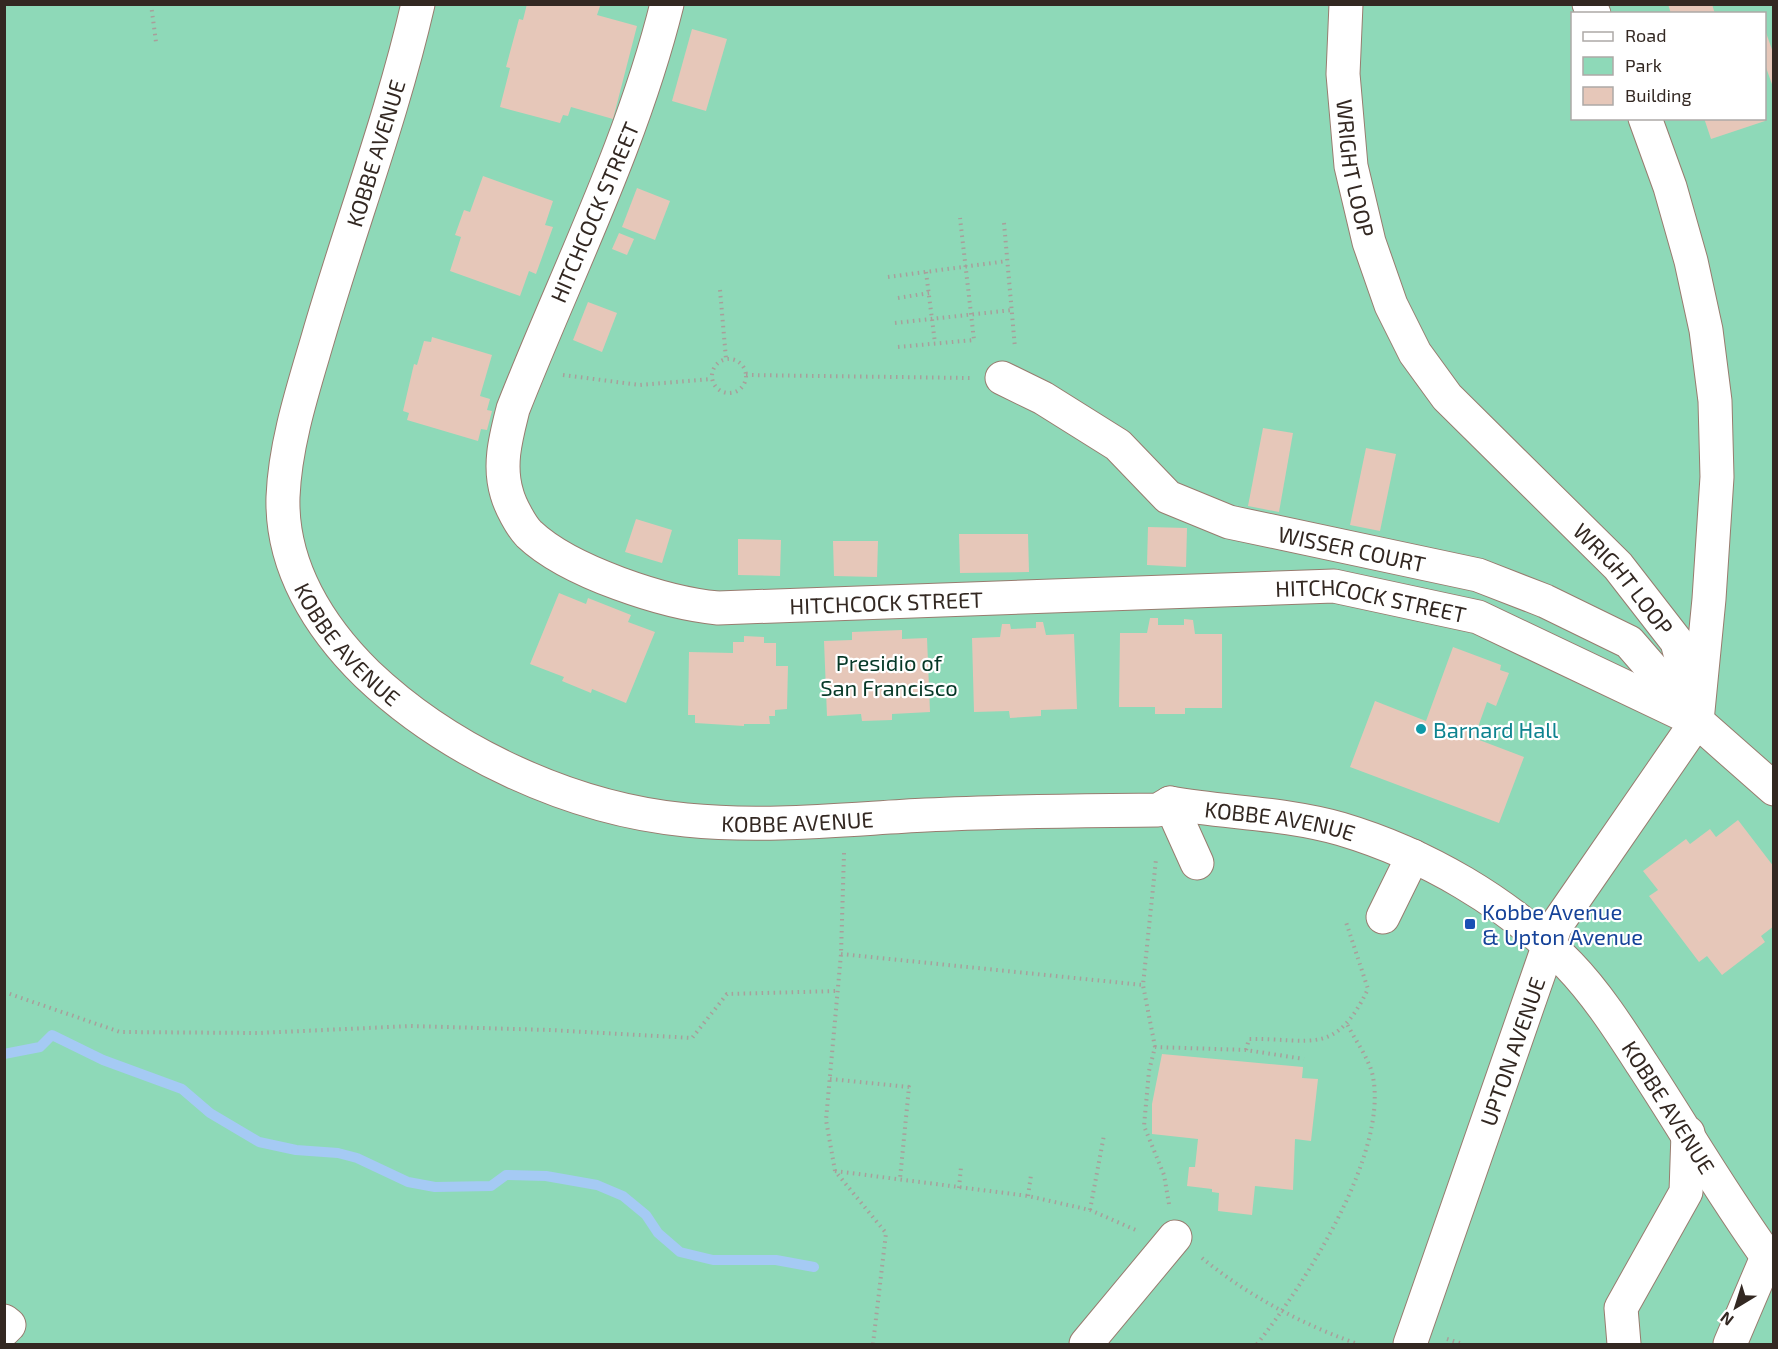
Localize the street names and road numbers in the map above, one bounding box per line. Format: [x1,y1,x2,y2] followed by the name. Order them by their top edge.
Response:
[340,76,410,230] street label: KOBBE AVENUE
[1332,98,1380,239] street label: WRIGHT LOOP
[544,118,644,306] street label: HITCHCOCK STREET
[1569,517,1679,639] street label: WRIGHT LOOP
[1276,520,1428,577] street label: WISSER COURT
[1275,573,1469,627] street label: HITCHCOCK STREET
[290,578,406,711] street label: KOBBE AVENUE
[789,586,984,618] street label: HITCHCOCK STREET
[1203,795,1359,846] street label: KOBBE AVENUE
[721,805,874,836] street label: KOBBE AVENUE
[1474,973,1550,1129] street label: UPTON AVENUE
[1617,1036,1721,1178] street label: KOBBE AVENUE

